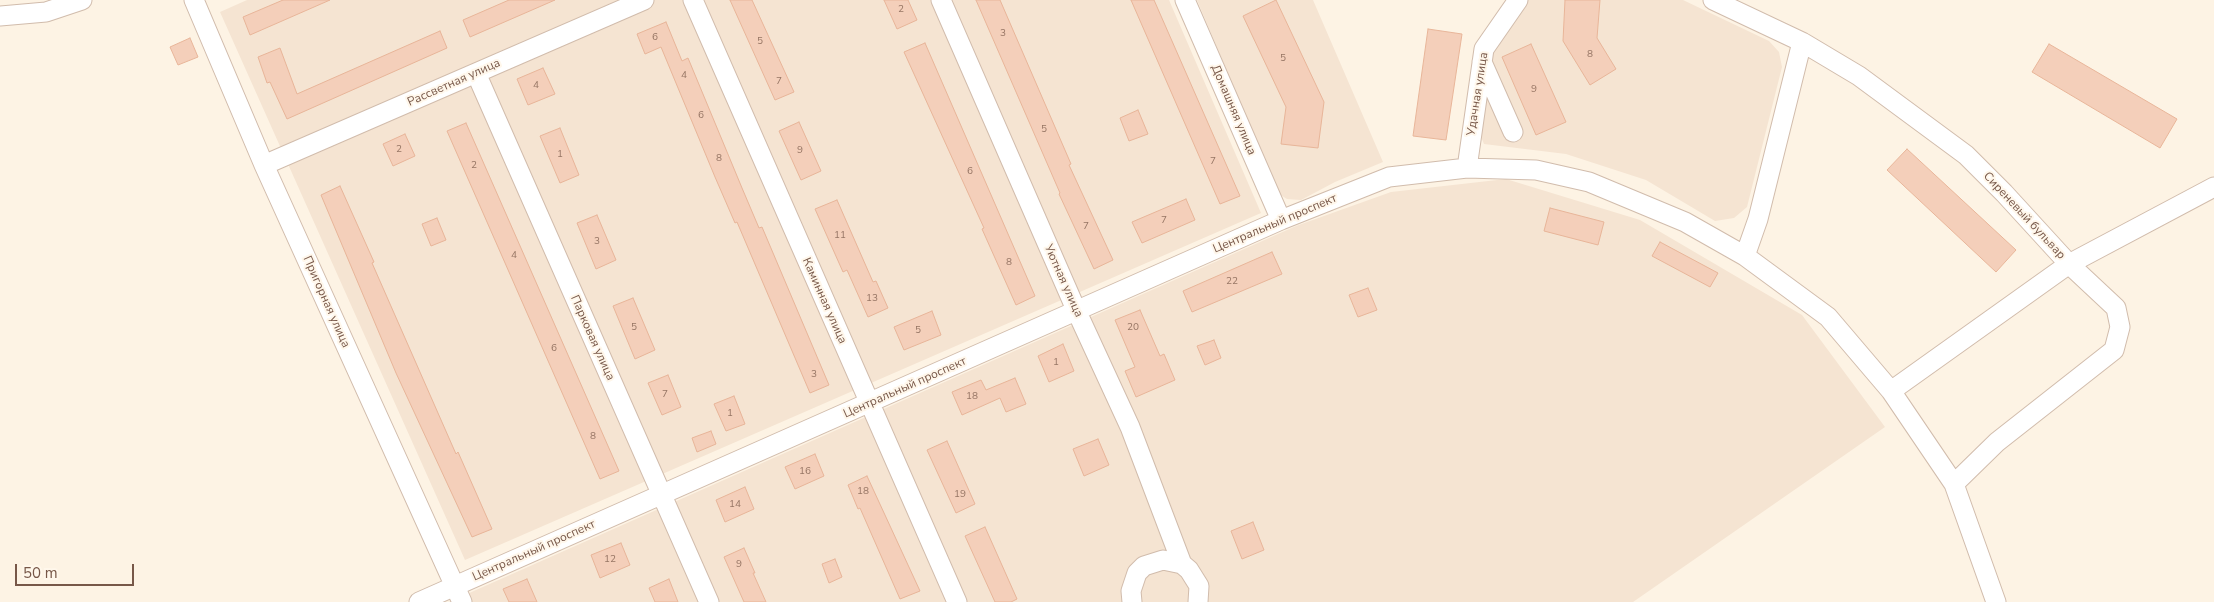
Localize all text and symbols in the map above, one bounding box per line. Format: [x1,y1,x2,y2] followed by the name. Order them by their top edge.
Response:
[898,4,904,16] house number: 2
[1000,28,1006,40] house number: 3
[652,32,658,44] house number: 6
[757,36,763,48] house number: 5
[1587,49,1593,61] house number: 8
[1464,51,1492,137] street label: Удачная улица
[1280,53,1286,65] house number: 5
[405,56,503,110] street label: Рассветная улица
[1207,63,1259,157] street label: Домашняя улица
[681,70,687,82] house number: 4
[776,76,782,88] house number: 7
[533,80,539,92] house number: 4
[1531,84,1537,96] house number: 9
[698,110,704,122] house number: 6
[1041,124,1047,136] house number: 5
[396,144,402,156] house number: 2
[797,145,803,157] house number: 9
[557,149,563,161] house number: 1
[716,153,722,165] house number: 8
[1210,156,1216,168] house number: 7
[471,160,477,172] house number: 2
[967,166,973,178] house number: 6
[1980,169,2068,263] street label: Сиреневый бульвар
[1211,191,1339,257] street label: Центральный проспект
[1161,215,1167,227] house number: 7
[1083,221,1089,233] house number: 7
[834,230,846,242] house number: 11
[594,236,600,248] house number: 3
[1041,242,1085,320] street label: Уютная улица
[511,250,517,262] house number: 4
[299,254,353,350] street label: Пригорная улица
[799,256,849,346] street label: Каминная улица
[1006,257,1012,269] house number: 8
[1226,276,1238,288] house number: 22
[567,293,617,383] street label: Парковая улица
[866,293,878,305] house number: 13
[631,322,637,334] house number: 5
[1127,322,1139,334] house number: 20
[915,325,921,337] house number: 5
[551,343,557,355] house number: 6
[841,354,969,422] street label: Центральный проспект
[1053,357,1059,369] house number: 1
[811,369,817,381] house number: 3
[662,389,668,401] house number: 7
[966,391,978,403] house number: 18
[727,408,733,420] house number: 1
[590,431,596,443] house number: 8
[799,466,811,478] house number: 16
[857,486,869,498] house number: 18
[954,489,966,501] house number: 19
[729,499,741,511] house number: 14
[470,517,598,585] street label: Центральный проспект
[18,554,136,586] scale bar
[604,554,616,566] house number: 12
[736,559,742,571] house number: 9
[23,563,58,583] text: 50 m

